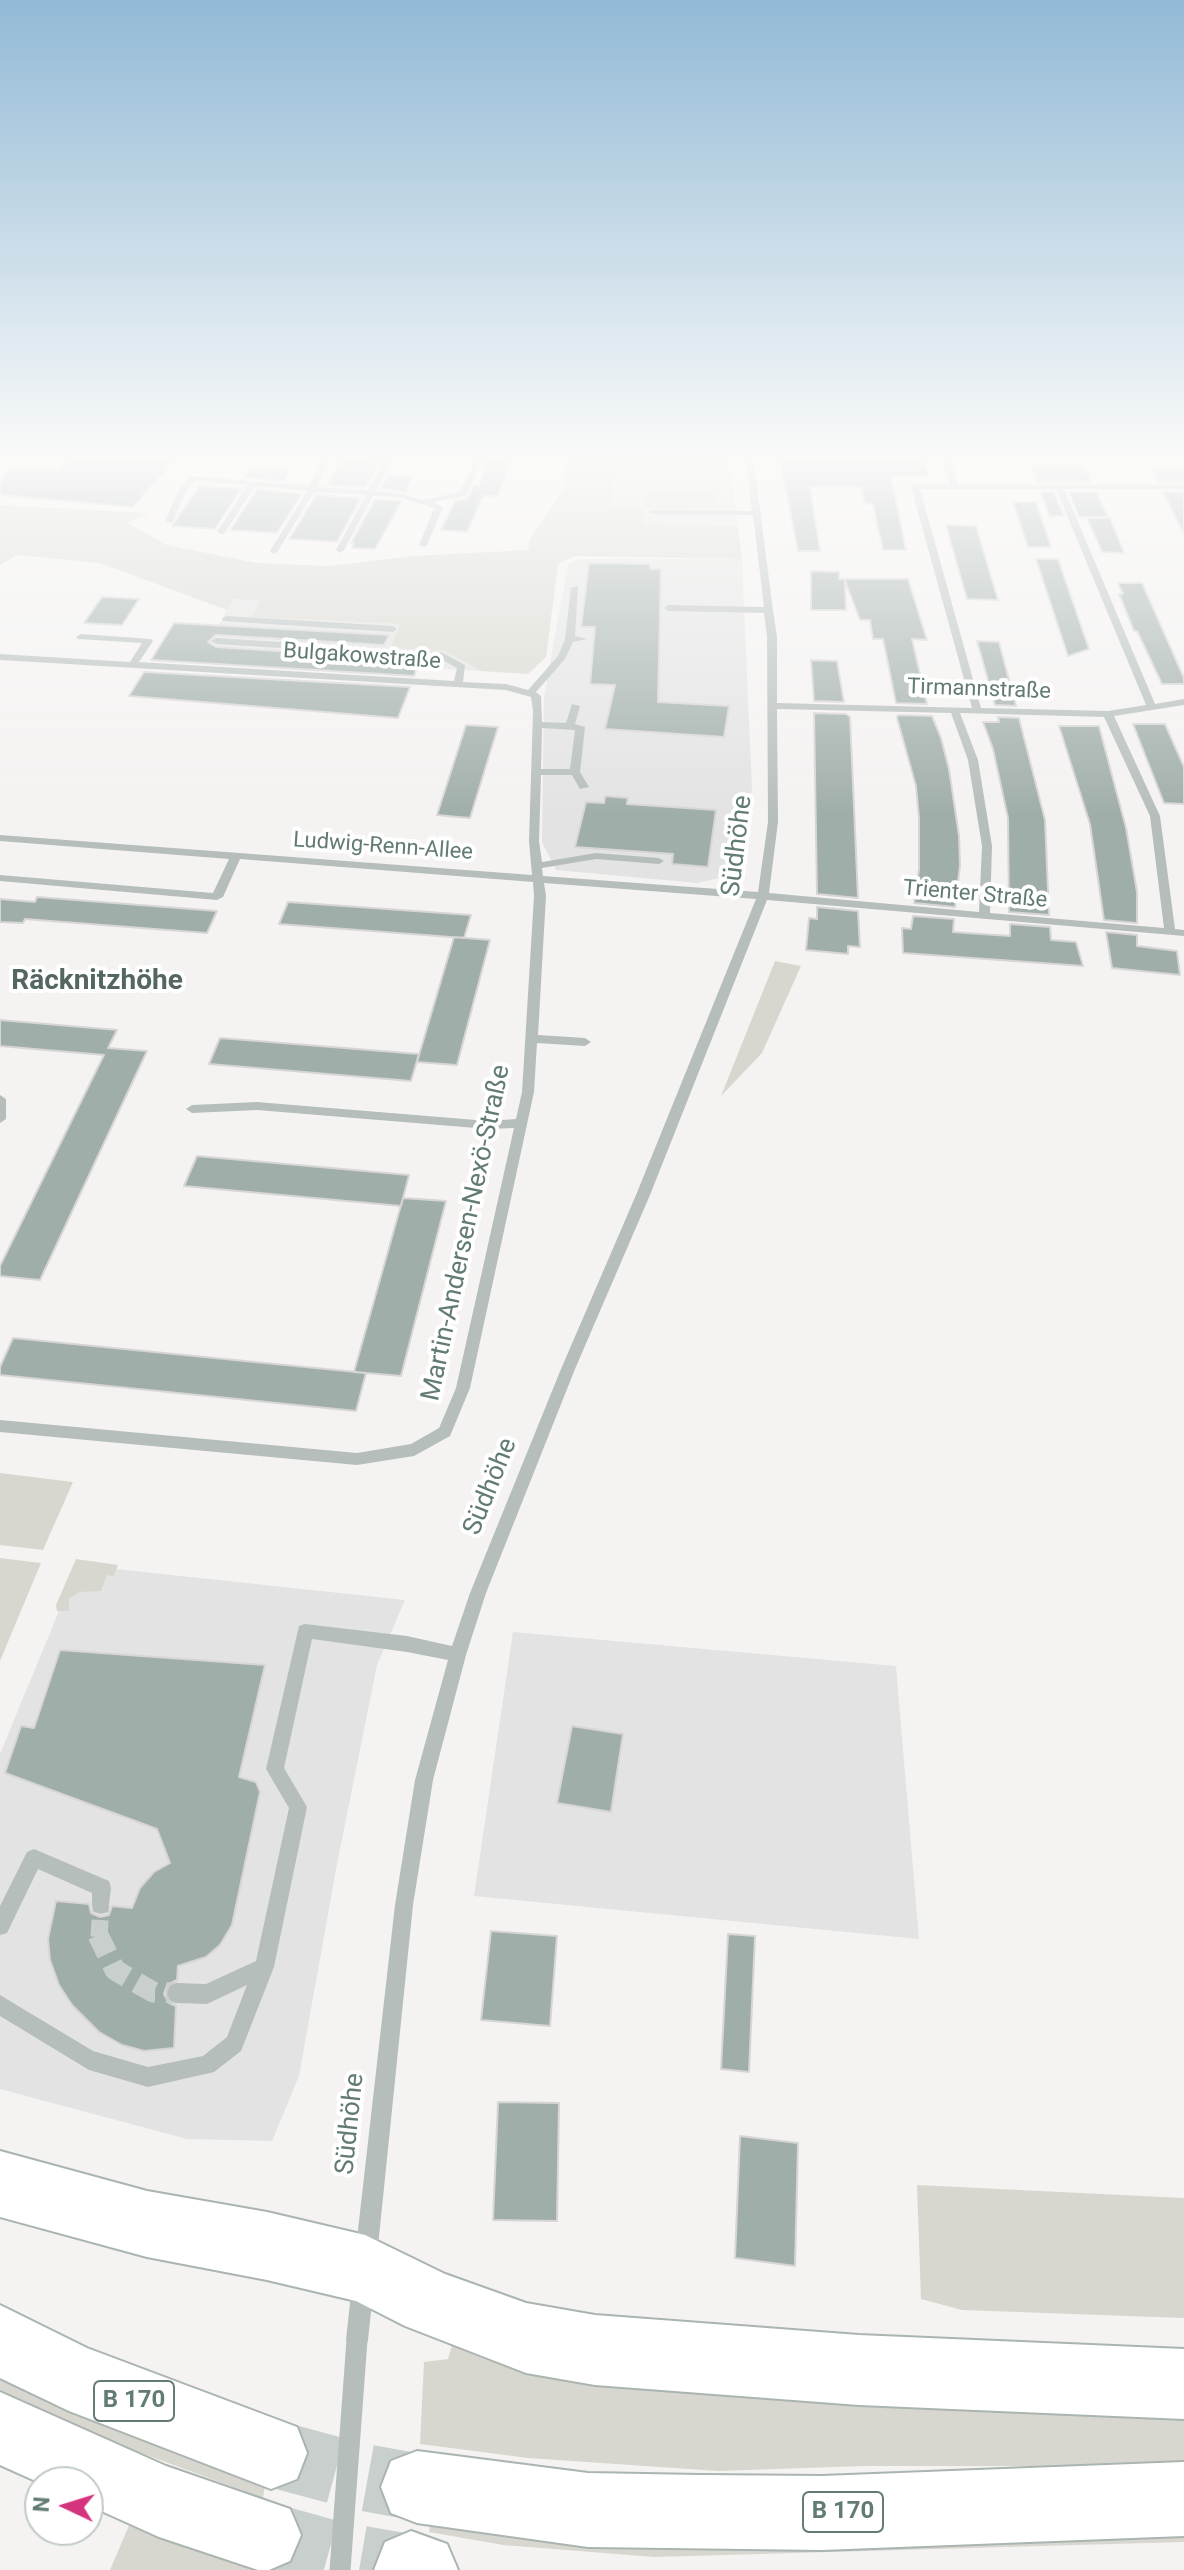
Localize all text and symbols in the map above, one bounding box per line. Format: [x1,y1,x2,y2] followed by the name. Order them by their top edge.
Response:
[282,638,442,676] street label: Bulgakowstraße
[907,674,1051,706] street label: Tirmannstraße
[716,794,760,898] street label: Südhöhe
[292,828,474,866] street label: Ludwig-Renn-Allee
[902,876,1048,914] street label: Trienter Straße
[11,965,183,999] district label: Räcknitzhöhe
[416,1062,518,1404] street label: Martin-Andersen-Nexö-Straße
[457,1434,525,1540] street label: Südhöhe
[330,2072,372,2176] street label: Südhöhe
[94,2381,174,2421] road number: B 170
[24,2466,104,2546] north arrow
[803,2492,883,2532] road number: B 170
[29,2496,55,2513] text: N

